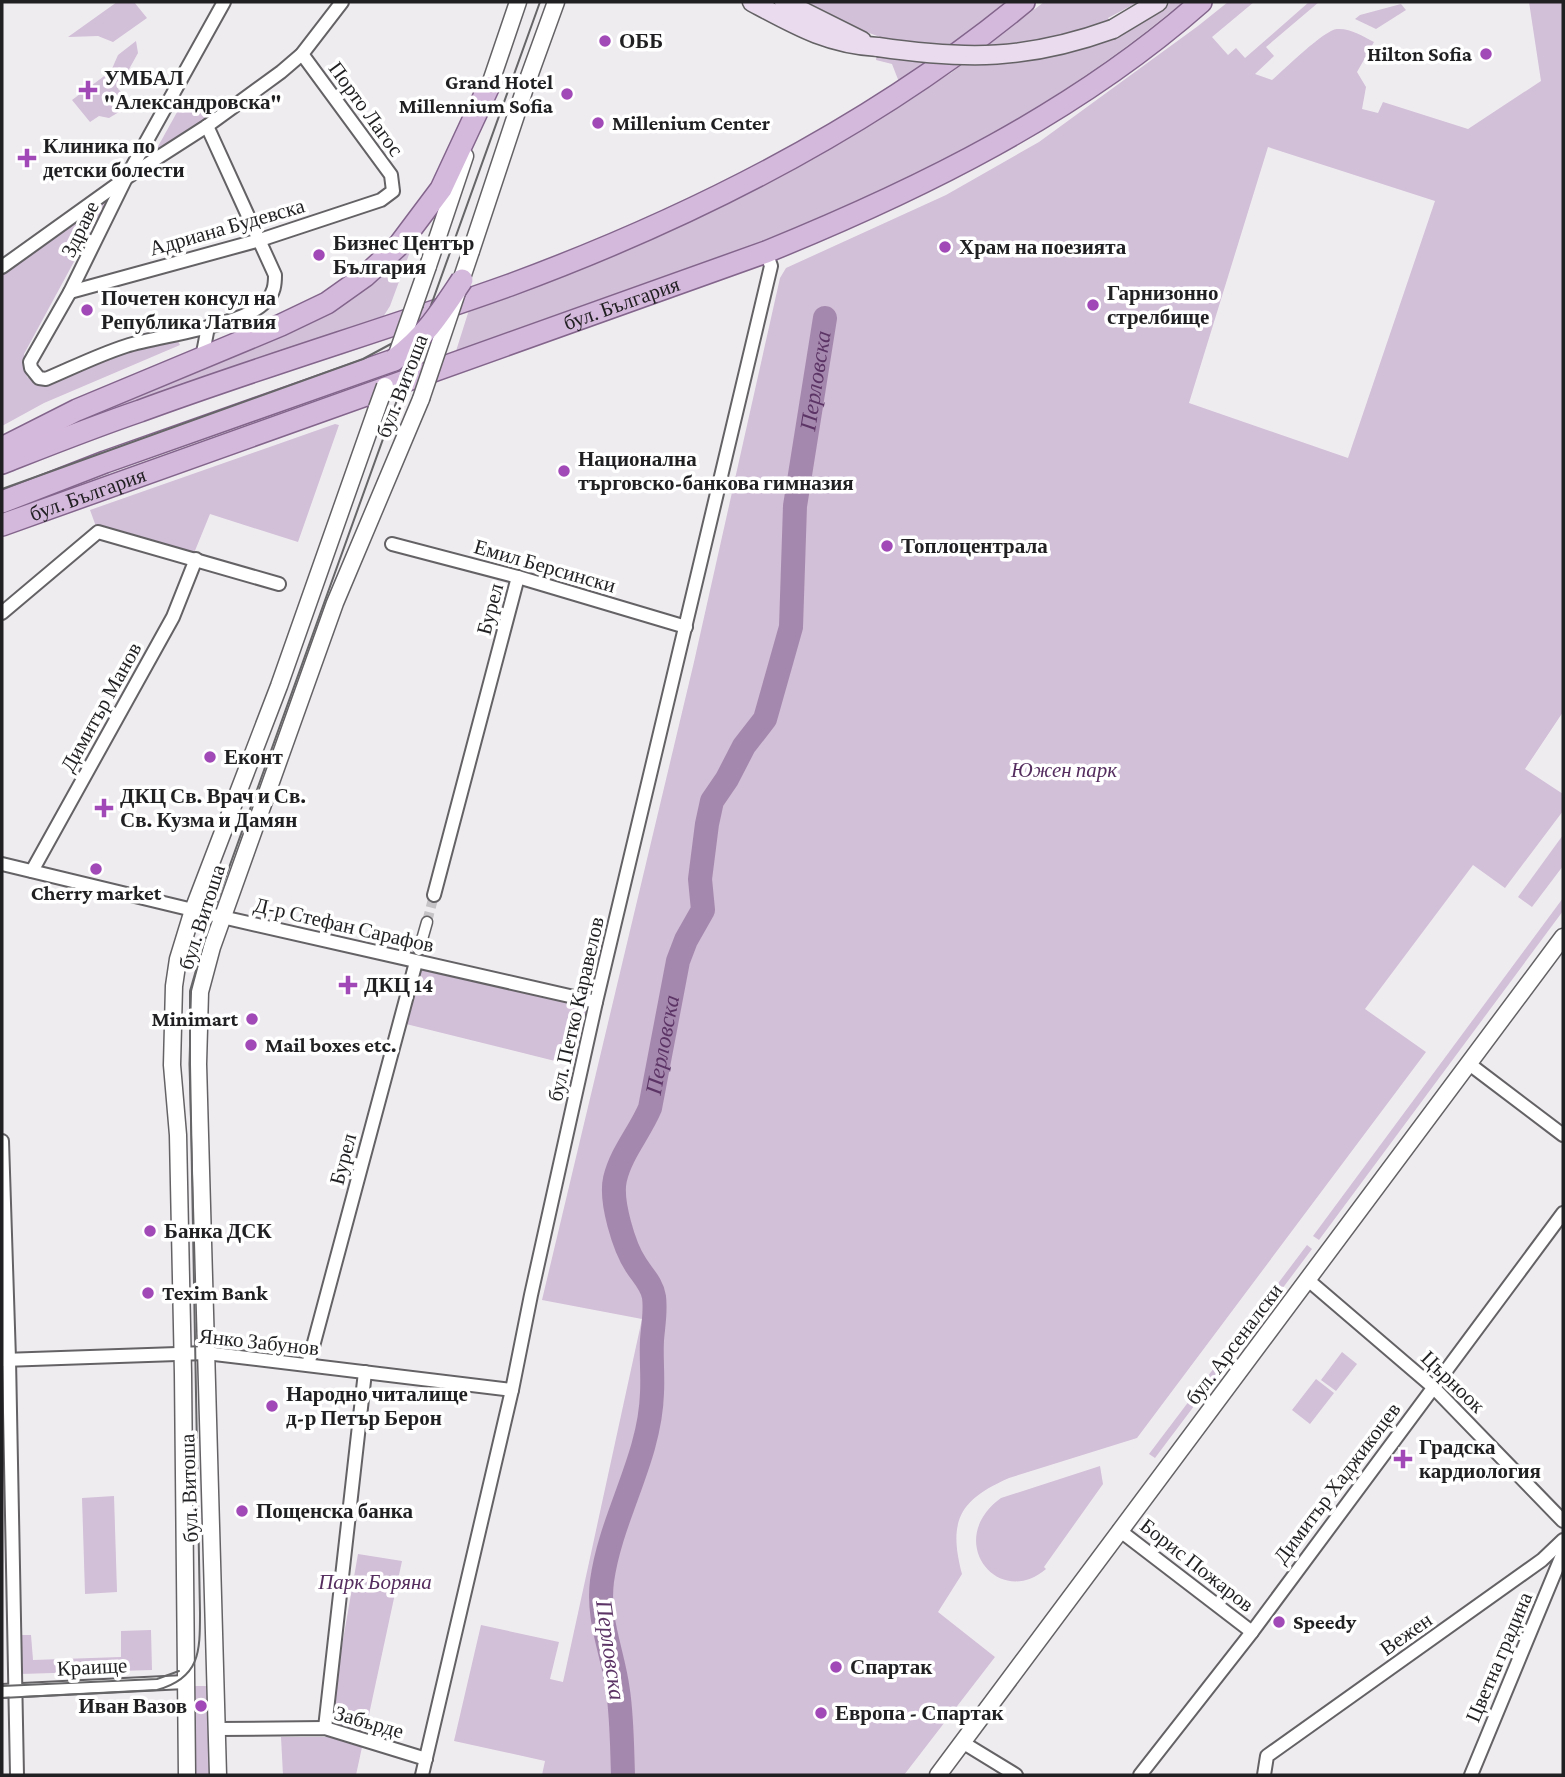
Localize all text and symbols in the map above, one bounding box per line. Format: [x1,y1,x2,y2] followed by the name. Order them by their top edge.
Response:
[619,29,663,53] place label: ОББ
[597,33,613,49] marker: ОББ
[1367,42,1473,66] place label: Hilton Sofia
[1478,46,1494,62] marker: Hilton Sofia
[324,57,408,161] street label: Порто Лагос
[104,66,281,114] place label: УМБАЛ "Александровска"
[399,70,554,118] place label: Grand Hotel Millennium Sofia
[78,80,98,100] marker: УМБАЛ "Александровска"
[559,86,575,102] marker: Grand Hotel Millennium Sofia
[612,111,771,135] place label: Millenium Center
[590,115,606,131] marker: Millenium Center
[43,134,185,182] place label: Клиника по детски болести
[17,148,37,168] marker: Клиника по детски болести
[147,193,308,261] street label: Адриана Будевска
[56,197,104,261] street label: Здраве
[333,231,474,279] place label: Бизнес Център България
[959,235,1127,259] place label: Храм на поезията
[937,239,953,255] marker: Храм на поезията
[311,247,327,263] marker: Бизнес Център България
[560,272,683,335] street label: бул. България
[1107,281,1218,329] place label: Гарнизонно стрелбище
[101,286,277,334] place label: Почетен консул на Република Латвия
[1085,297,1101,313] marker: Гарнизонно стрелбище
[79,302,95,318] marker: Почетен консул на Република Латвия
[794,329,836,433] water label: Перловска
[371,330,433,441] street label: бул. Витоша
[578,447,854,495] place label: Национална търговско-банкова гимназия
[26,463,149,526] street label: бул. България
[556,463,572,479] marker: Национална търговско-банкова гимназия
[471,534,619,598] street label: Емил Берсински
[901,534,1048,558] place label: Топлоцентрала
[879,538,895,554] marker: Топлоцентрала
[472,581,508,637] street label: Бурел
[56,638,146,776] street label: Димитър Манов
[224,745,283,769] place label: Еконт
[202,749,218,765] marker: Еконт
[1010,758,1117,782] park label: Южен парк
[120,784,306,832] place label: ДКЦ Св. Врач и Св. Св. Кузма и Дамян
[94,798,114,818] marker: ДКЦ Св. Врач и Св. Св. Кузма и Дамян
[88,861,104,877] marker: Cherry market
[174,861,230,972] street label: бул. Витоша
[31,881,162,905] place label: Cherry market
[252,893,437,957] street label: Д-р Стефан Сарафов
[543,914,609,1104] street label: бул. Петко Каравелов
[364,973,433,997] place label: ДКЦ 14
[338,975,358,995] marker: ДКЦ 14
[640,993,684,1098] water label: Перловска
[151,1007,238,1031] place label: Minimart
[244,1011,260,1027] marker: Minimart
[265,1033,397,1057] place label: Mail boxes etc.
[243,1037,259,1053] marker: Mail boxes etc.
[325,1131,361,1187] street label: Бурел
[164,1219,272,1243] place label: Банка ДСК
[142,1223,158,1239] marker: Банка ДСК
[1181,1279,1287,1409] street label: бул. Арсеналски
[162,1281,268,1305] place label: Texim Bank
[140,1285,156,1301] marker: Texim Bank
[198,1324,320,1360] street label: Янко Забунов
[1416,1346,1490,1419] street label: Църноок
[286,1382,468,1430] place label: Народно читалище д-р Петър Берон
[264,1398,280,1414] marker: Народно читалище д-р Петър Берон
[1269,1398,1405,1568] street label: Димитър Хаджикоцев
[175,1433,203,1543] street label: бул. Витоша
[1419,1435,1541,1483] place label: Градска кардиология
[1393,1449,1413,1469] marker: Градска кардиология
[256,1499,414,1523] place label: Пощенска банка
[234,1503,250,1519] marker: Пощенска банка
[1135,1513,1259,1617] street label: Борис Пожаров
[317,1570,432,1594] park label: Парк Боряна
[1461,1588,1537,1726] street label: Цветна градина
[591,1597,631,1702] water label: Перловска
[1375,1608,1437,1660] street label: Вежен
[1293,1610,1357,1634] place label: Speedy
[1271,1614,1287,1630] marker: Speedy
[56,1653,128,1681] street label: Краище
[850,1655,933,1679] place label: Спартак
[828,1659,844,1675] marker: Спартак
[79,1694,187,1718] place label: Иван Вазов
[193,1698,209,1714] marker: Иван Вазов
[332,1701,406,1743] street label: Забърде
[835,1701,1004,1725] place label: Европа - Спартак
[813,1705,829,1721] marker: Европа - Спартак

